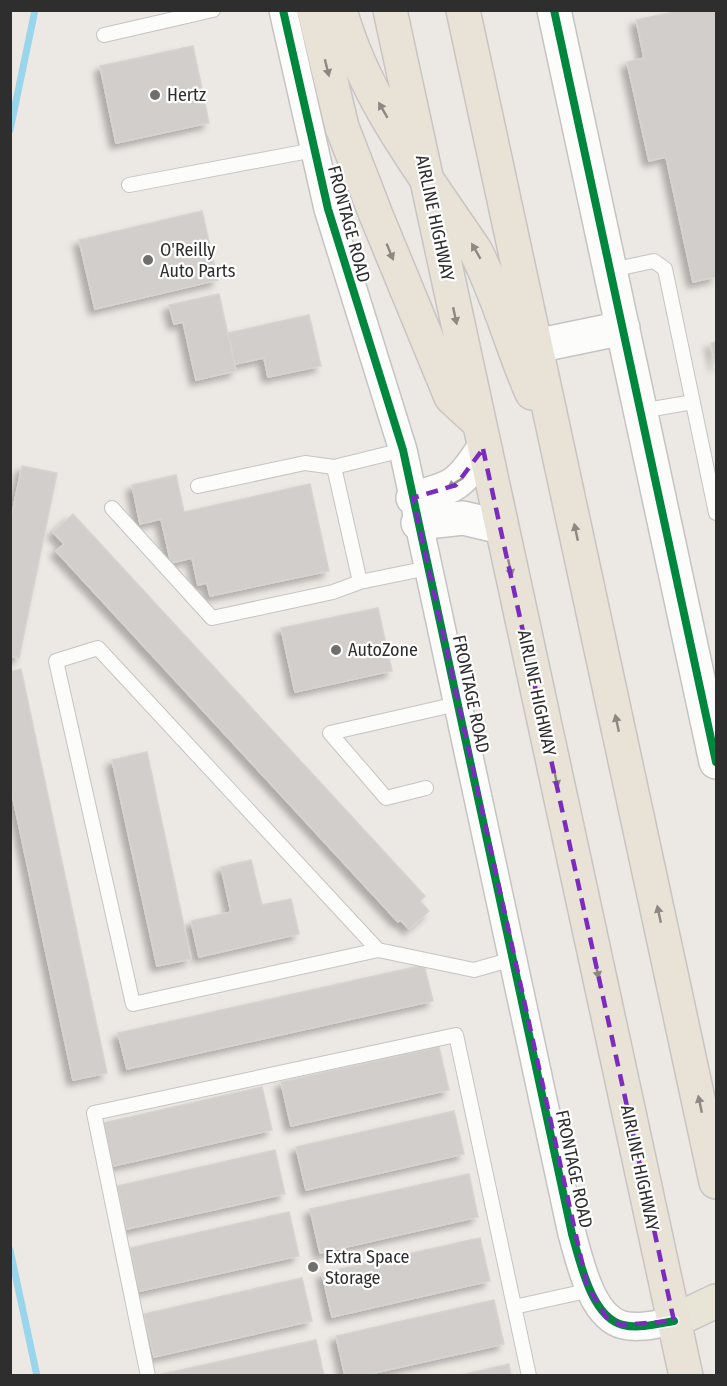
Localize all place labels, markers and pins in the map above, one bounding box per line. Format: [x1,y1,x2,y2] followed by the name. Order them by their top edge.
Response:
[167,84,206,106] place label: Hertz
[148,88,162,102] marker: Hertz
[160,239,236,282] place label: O'Reilly Auto Parts
[141,253,155,267] marker: O'Reilly Auto Parts
[348,639,418,661] place label: AutoZone
[329,643,343,657] marker: AutoZone
[325,1246,410,1289] place label: Extra Space Storage
[306,1260,320,1274] marker: Extra Space Storage

